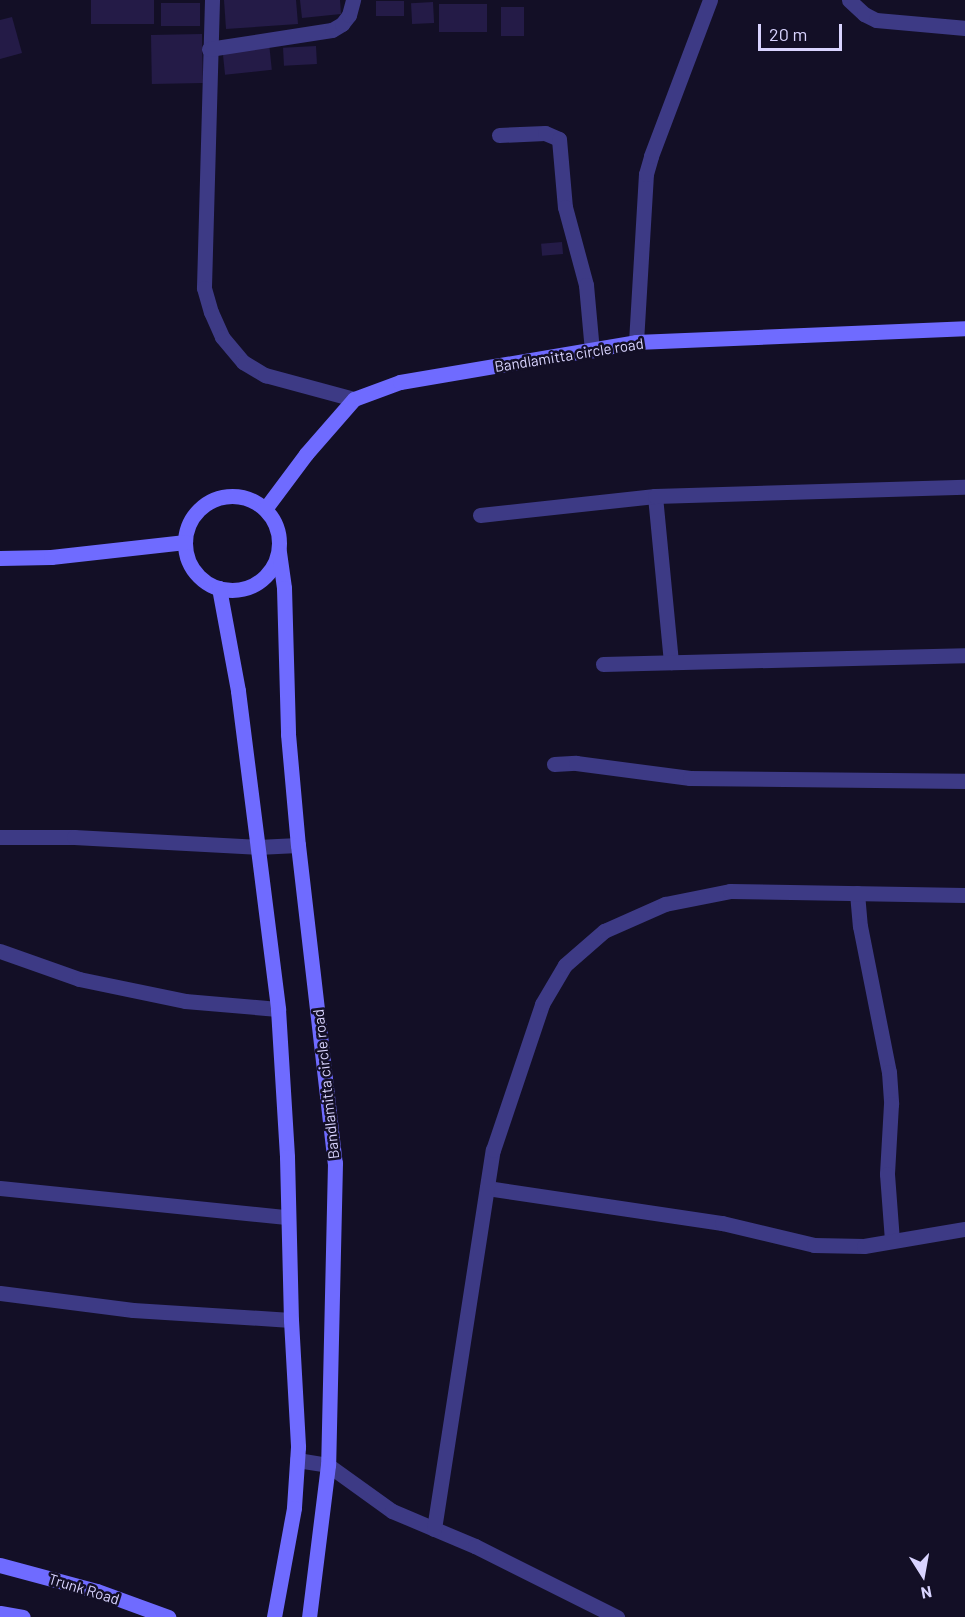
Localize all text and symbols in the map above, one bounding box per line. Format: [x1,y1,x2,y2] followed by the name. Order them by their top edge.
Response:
[761,12,845,50] scale bar
[769,23,807,45] text: 20 m
[493,334,645,376] street label: Bandlamitta circle road
[309,1008,343,1160] street label: Bandlamitta circle road
[893,1545,953,1605] north arrow
[46,1570,122,1608] street label: Trunk Road
[920,1583,934,1603] text: N

